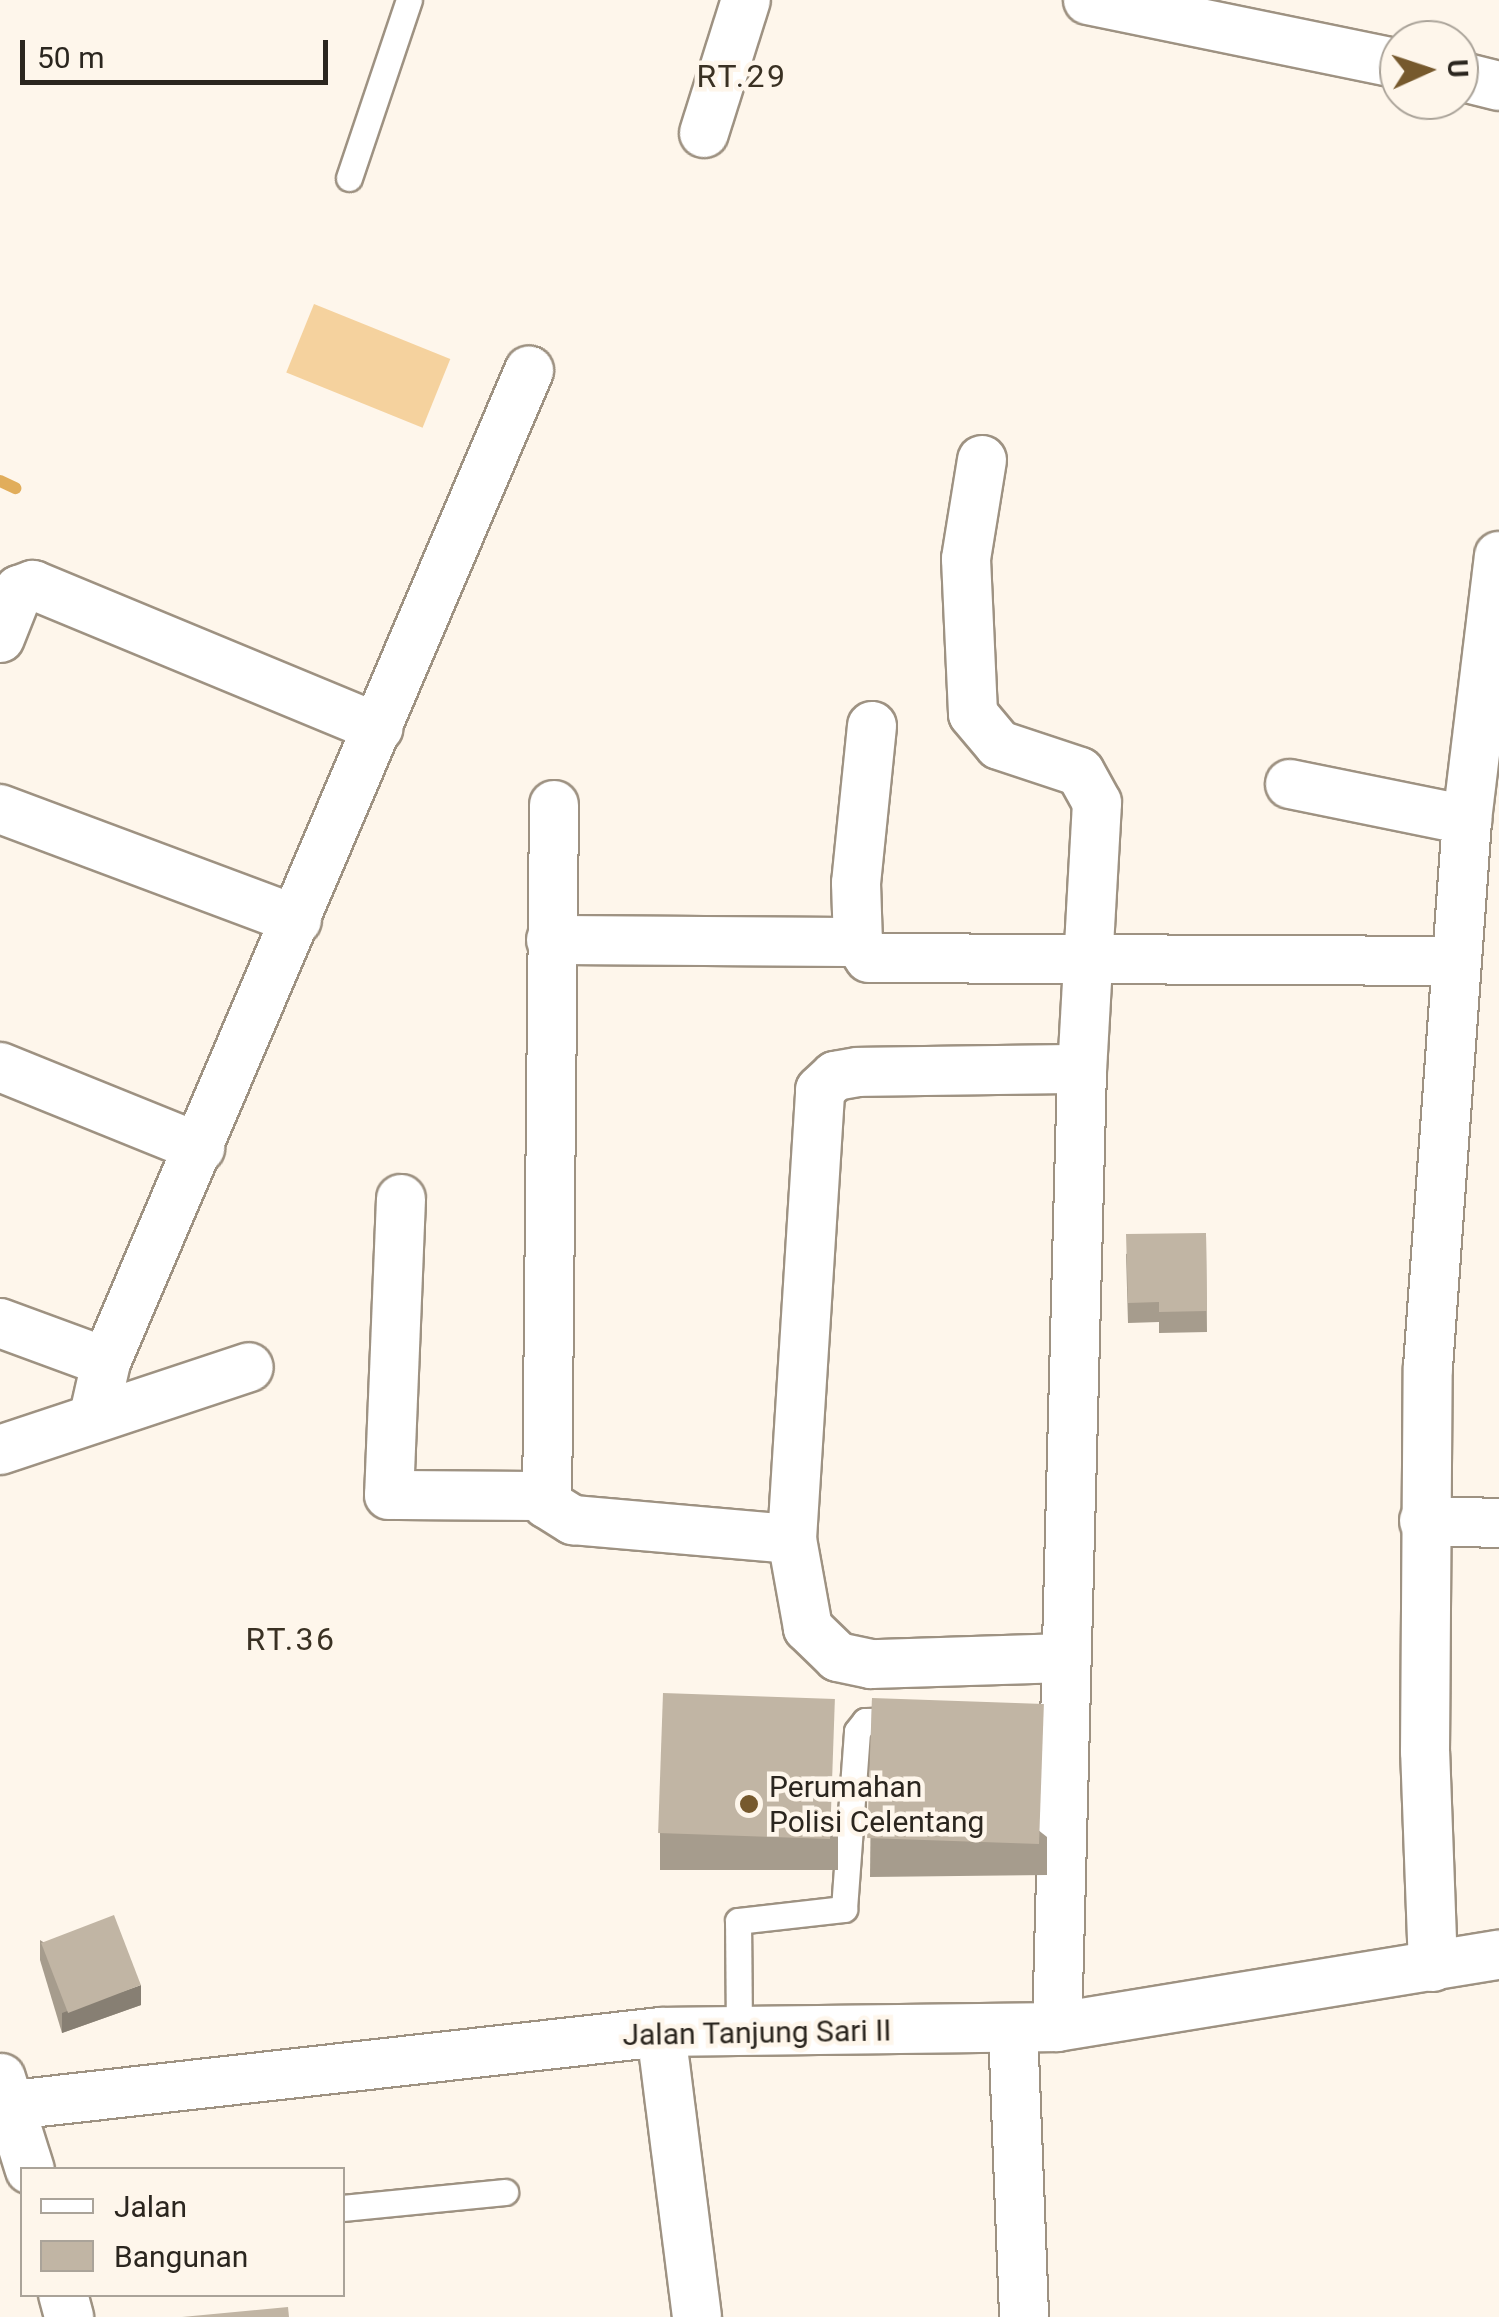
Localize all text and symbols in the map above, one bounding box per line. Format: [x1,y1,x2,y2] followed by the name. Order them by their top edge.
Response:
[25,20,332,82] scale bar
[1379,20,1479,120] north arrow
[37,40,104,75] text: 50 m
[696,57,788,95] district label: RT.29
[1441,58,1474,79] text: U
[245,1620,337,1658] district label: RT.36
[769,1769,984,1840] place label: Perumahan Polisi Celentang
[738,1793,760,1815] marker: Perumahan Polisi Celentang
[622,2013,892,2053] street label: Jalan Tanjung Sari II
[20,2167,345,2297] legend
[114,2189,187,2224] text: Jalan
[114,2239,248,2274] text: Bangunan

